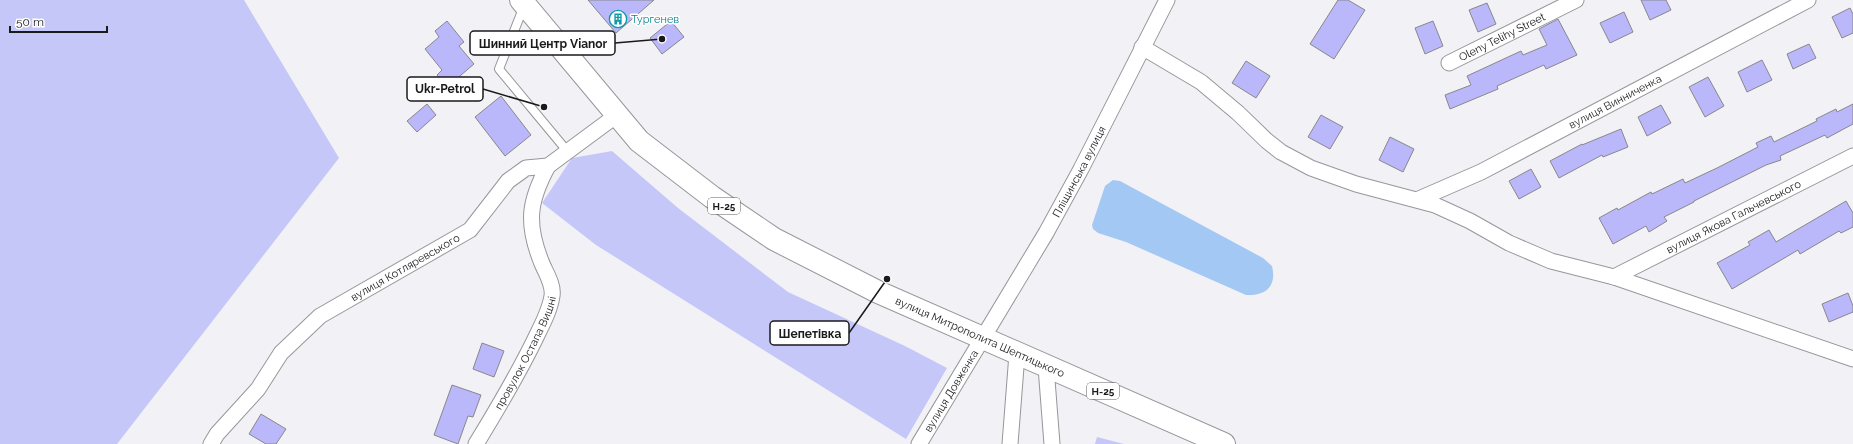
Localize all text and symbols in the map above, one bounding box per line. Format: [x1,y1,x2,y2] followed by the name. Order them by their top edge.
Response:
[10,8,107,34] scale bar
[608,9,628,29] building icon: Тургенев
[1457,10,1548,64] street label: Oleny Telihy Street
[631,13,679,26] place label: Тургенев
[16,15,44,29] text: 50 m
[470,31,615,55] callout: Шинний Центр Vianor
[479,37,608,51] text: Шинний Центр Vianor
[1567,72,1664,132] street label: вулиця Винниченка
[407,77,483,101] callout: Ukr-Petrol
[415,82,475,96] text: Ukr-Petrol
[1050,124,1109,220] street label: Пліщинська вулиця
[1664,177,1804,256] street label: вулиця Якова Гальчевського
[708,198,740,214] road number: Н-25
[348,231,462,304] street label: вулиця Котляревського
[893,294,1067,380] street label: вулиця Митрополита Шептицького
[492,295,559,412] street label: провулок Остапа Вишні
[770,321,849,345] callout: Шепетівка
[779,327,842,341] text: Шепетівка
[922,348,981,435] street label: вулиця Довженка
[1087,383,1119,399] road number: Н-25

